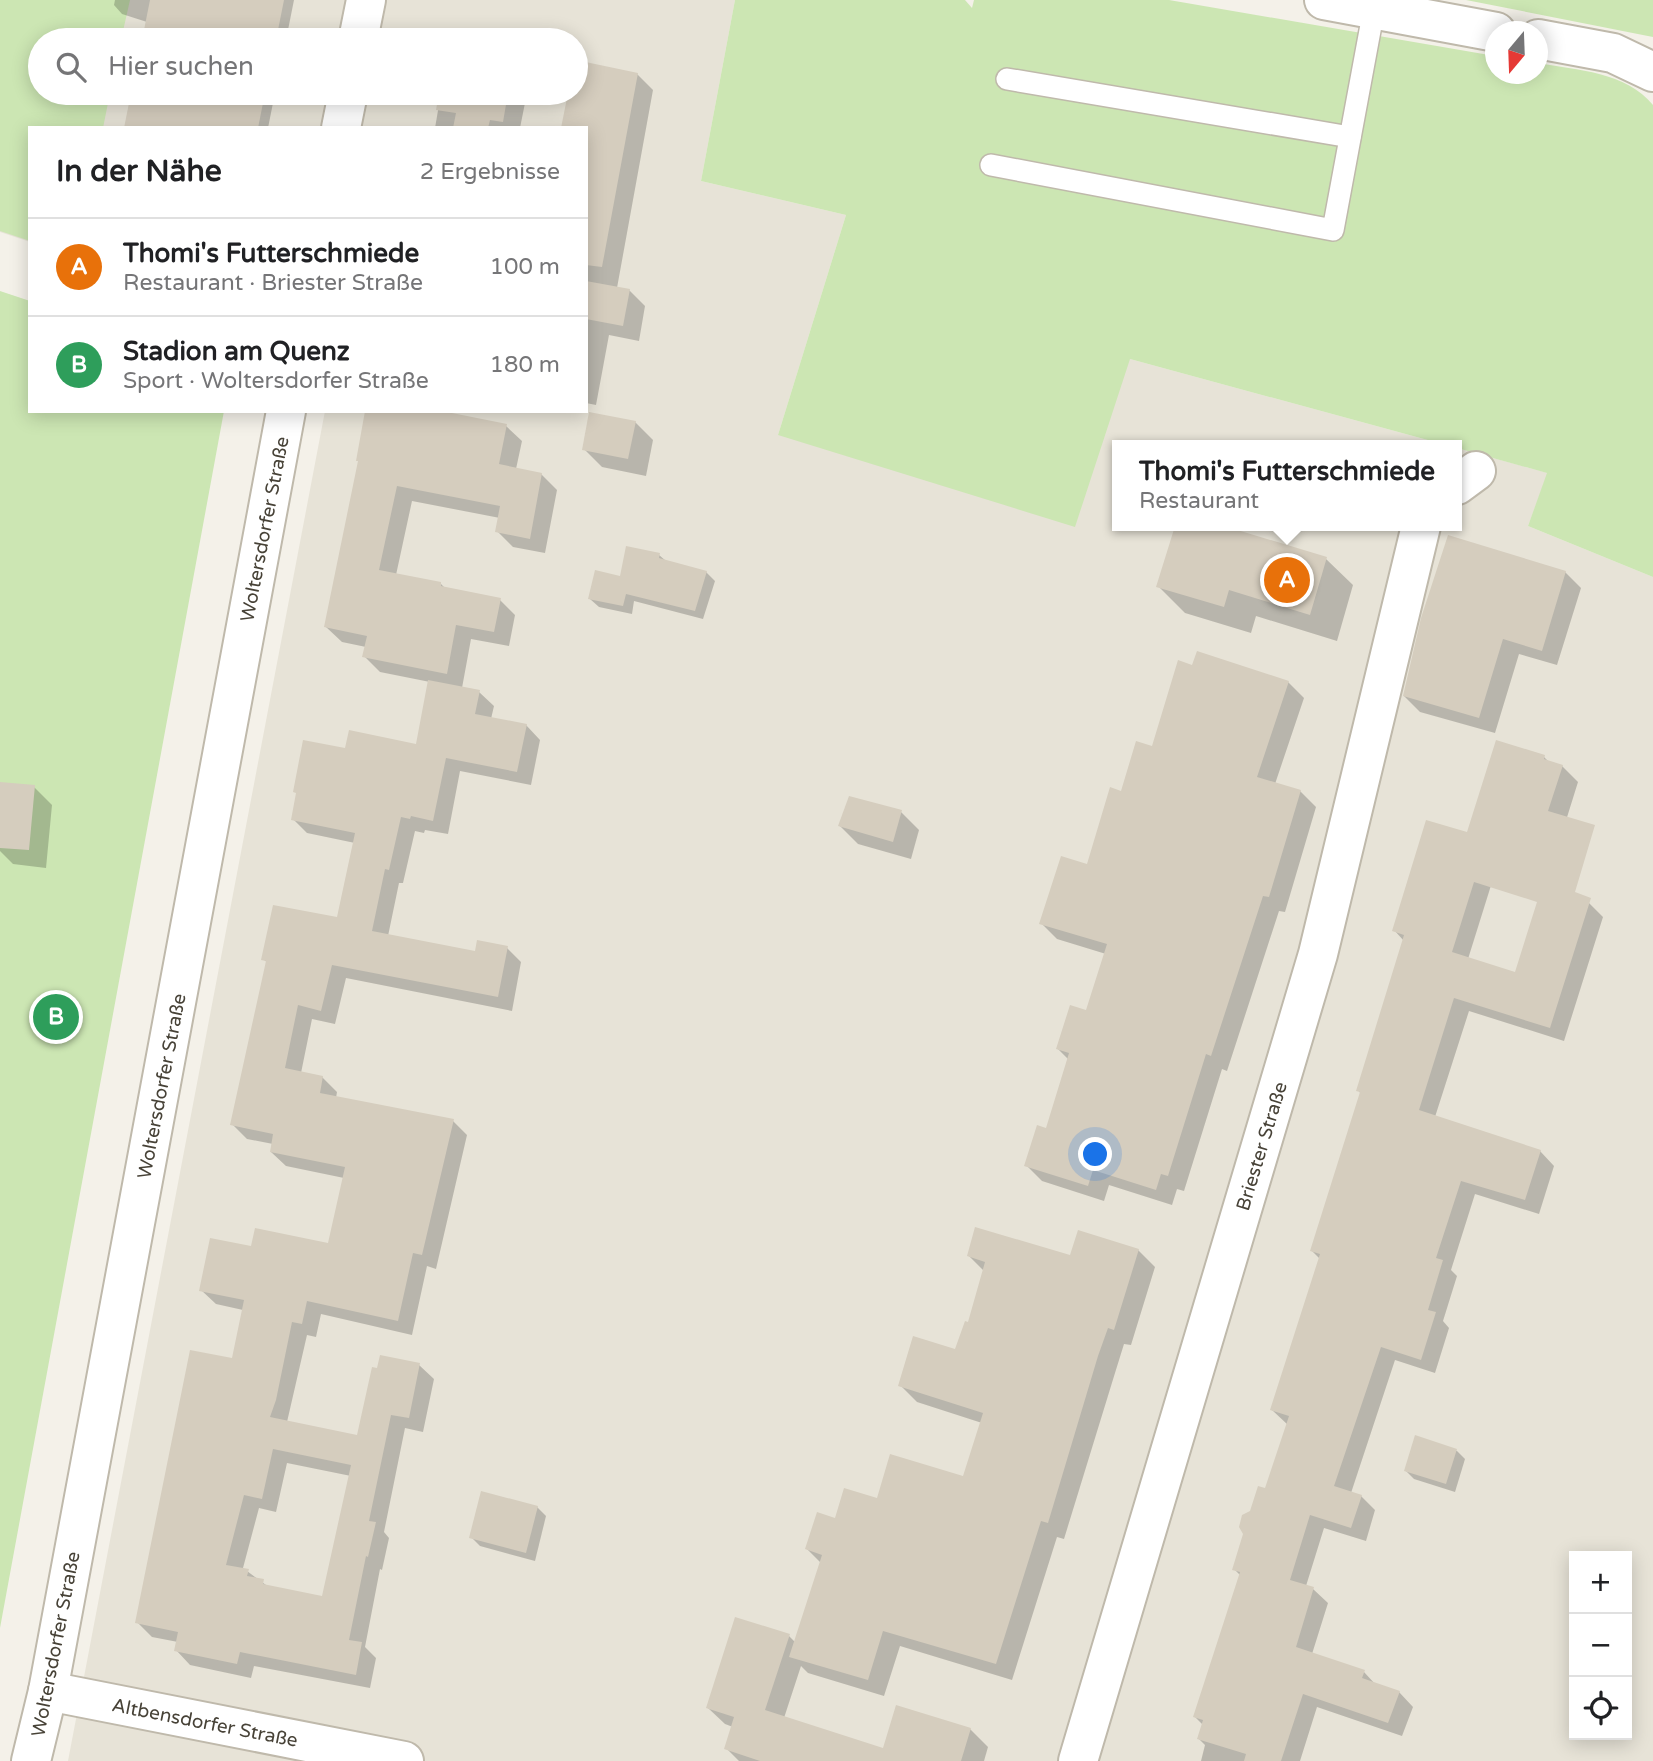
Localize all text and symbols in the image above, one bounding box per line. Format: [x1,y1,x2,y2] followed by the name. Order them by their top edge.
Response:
[1485,21,1548,84] north arrow
[28,28,588,105] search box
[52,48,90,86] icon: search
[108,51,254,82] text: Hier suchen
[56,153,222,190] text: In der Nähe
[420,158,560,186] text: 2 Ergebnisse
[123,238,419,269] text: Thomi's Futterschmiede
[70,253,88,281] text: A
[490,253,560,281] text: 100 m
[123,269,423,297] text: Restaurant · Briester Straße
[123,336,350,367] text: Stadion am Quenz
[71,351,87,379] text: B
[490,351,560,379] text: 180 m
[123,367,429,395] text: Sport · Woltersdorfer Straße
[236,435,294,624] street label: Woltersdorfer Straße
[1112,440,1462,531] popup
[1139,456,1435,487] text: Thomi's Futterschmiede
[1139,487,1259,515] text: Restaurant
[1264,554,1310,606] pin: A
[33,991,79,1043] pin: B
[133,992,191,1181] street label: Woltersdorfer Straße
[1232,1079,1292,1213] street label: Briester Straße
[1078,1137,1112,1171] your location
[27,1550,85,1739] street label: Woltersdorfer Straße
[1569,1551,1632,1740] map controls
[1569,1551,1632,1614] button: +
[1569,1614,1632,1677] button: −
[1569,1677,1632,1740] button: locate
[110,1694,300,1752] street label: Altbensdorfer Straße

